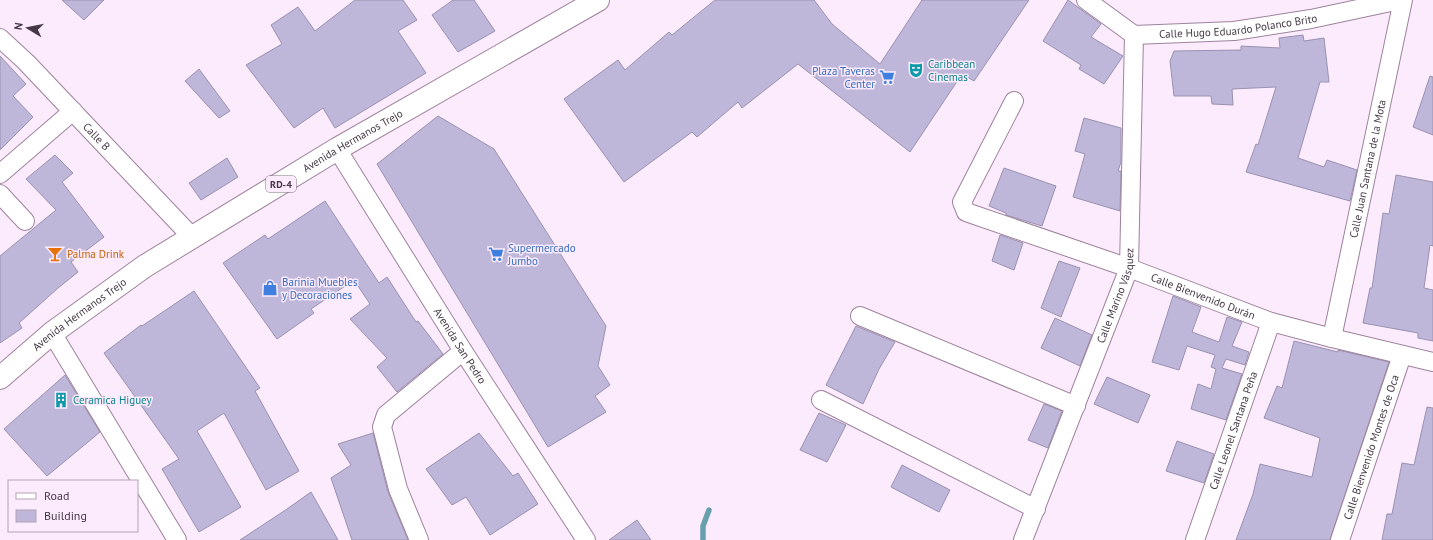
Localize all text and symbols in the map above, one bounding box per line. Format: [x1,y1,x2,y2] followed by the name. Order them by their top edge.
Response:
[8,8,48,48] north arrow
[1159,11,1319,41] street label: Calle Hugo Eduardo Polanco Brito
[11,21,26,31] text: N
[928,57,975,84] place label: Caribbean Cinemas
[907,61,925,79] theatre icon: Caribbean Cinemas
[812,64,875,91] place label: Plaza Taveras Center
[878,68,896,86] supermarket icon: Plaza Taveras Center
[1346,98,1389,239] street label: Calle Juan Santana de la Mota
[300,106,405,175] street label: Avenida Hermanos Trejo
[80,120,113,153] street label: Calle B
[266,176,296,192] road number: RD-4
[507,241,576,268] place label: Supermercado Jumbo
[46,245,64,263] bar icon: Palma Drink
[487,245,505,263] supermarket icon: Supermercado Jumbo
[67,247,125,261] place label: Palma Drink
[1093,248,1136,345] street label: Calle Marino Vásquez
[1149,270,1257,322] street label: Calle Bienvenido Durán
[30,275,129,354] street label: Avenida Hermanos Trejo
[282,275,358,302] place label: Barinia Muebles y Decoraciones
[261,279,279,297] shop icon: Barinia Muebles y Decoraciones
[431,305,489,386] street label: Avenida San Pedro
[1206,369,1260,492] street label: Calle Leonel Santana Peña
[1340,373,1402,521] street label: Calle Bienvenido Montes de Oca
[52,391,70,409] building icon: Ceramica Higuey
[73,393,152,407] place label: Ceramica Higuey
[8,480,138,532] legend
[44,488,69,503] text: Road
[44,508,87,523] text: Building

